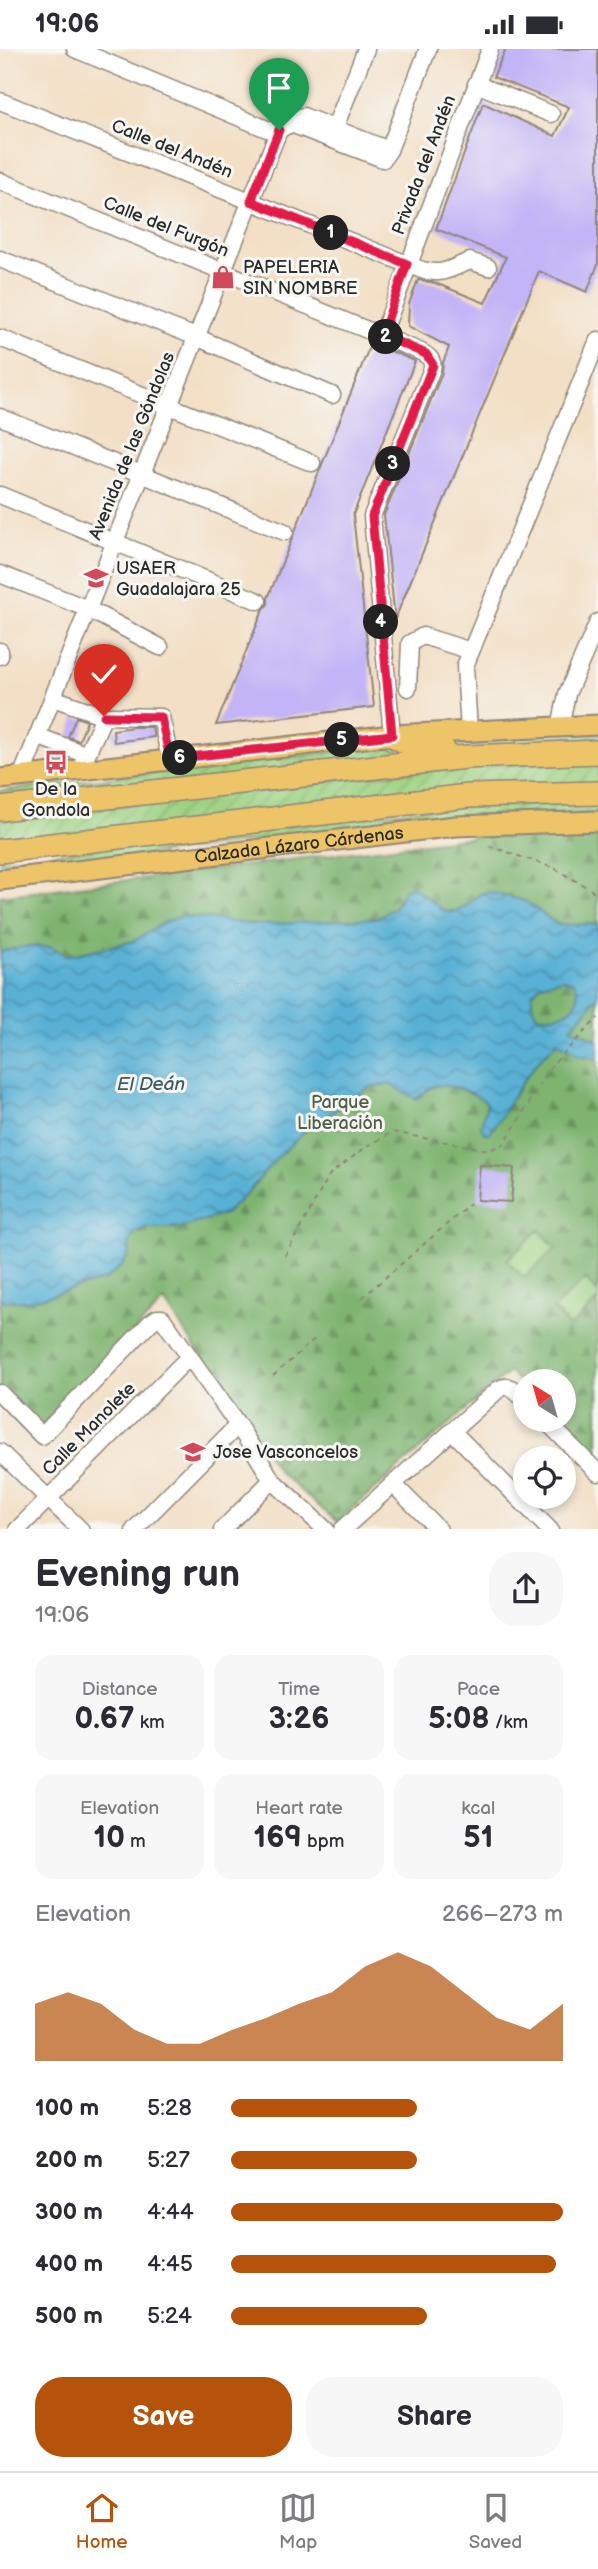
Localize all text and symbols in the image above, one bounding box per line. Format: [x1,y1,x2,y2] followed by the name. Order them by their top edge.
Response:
[35,9,99,40] text: 19:06
[249,58,309,130] pin
[260,69,298,107] icon: arrive
[388,92,460,238] street label: Privada del Andén
[108,115,236,183] street label: Calle del Andén
[100,192,232,262] street label: Calle del Furgón
[314,215,348,251] pin: 1
[327,221,335,244] text: 1
[243,257,358,299] place label: PAPELERIA SIN NOMBRE
[209,263,237,291] shop icon: PAPELERIA SIN NOMBRE
[368,319,404,355] pin: 2
[380,325,391,348] text: 2
[85,349,179,543] street label: Avenida de las Góndolas
[376,447,410,481] pin: 3
[387,452,398,475] text: 3
[116,558,241,600] place label: USAER Guadalajara 25
[82,564,110,592] school or university icon: USAER Guadalajara 25
[364,605,398,639] pin: 4
[375,610,386,633] text: 4
[74,644,134,716] pin
[85,655,123,693] icon: check
[324,723,360,757] pin: 5
[336,728,347,751] text: 5
[162,741,198,775] pin: 6
[174,746,185,769] text: 6
[42,748,70,776] bus stop icon: De la Gondola
[22,779,90,821] place label: De la Gondola
[193,822,405,867] street label: Calzada Lázaro Cárdenas
[117,1073,185,1096] water label: El Deán
[297,1092,383,1134] park label: Parque Liberación
[513,1369,576,1431] north arrow
[513,1369,576,1509] map controls
[38,1378,140,1480] street label: Calle Manolete
[179,1438,207,1466] school or university icon: Jose Vasconcelos
[213,1442,358,1463] place label: Jose Vasconcelos
[513,1446,576,1509] button: locate
[35,1552,240,1597] text: Evening run
[489,1552,563,1626] button: share
[35,1601,89,1629] text: 19:06
[82,1678,158,1701] text: Distance
[278,1678,320,1701] text: Time
[457,1678,500,1701] text: Pace
[75,1701,135,1737] text: 0.67
[269,1701,329,1737] text: 3:26
[428,1701,490,1737] text: 5:08
[135,1711,165,1734] text: km
[490,1711,528,1734] text: /km
[80,1797,159,1820] text: Elevation
[255,1797,343,1820] text: Heart rate
[461,1797,495,1820] text: kcal
[94,1820,125,1856] text: 10
[254,1820,302,1856] text: 169
[463,1820,493,1856] text: 51
[125,1830,146,1853] text: m
[302,1830,344,1853] text: bpm
[35,1900,131,1928] text: Elevation
[442,1900,563,1928] text: 266–273 m
[35,2094,99,2122] text: 100 m
[147,2094,192,2122] text: 5:28
[35,2146,103,2174] text: 200 m
[147,2146,190,2174] text: 5:27
[35,2198,103,2226] text: 300 m
[147,2198,194,2226] text: 4:44
[35,2250,103,2278] text: 400 m
[147,2250,193,2278] text: 4:45
[35,2302,103,2330] text: 500 m
[147,2302,192,2330] text: 5:24
[35,2377,292,2457] button: Save
[306,2377,563,2457] button: Share
[76,2489,127,2554] tab: Home
[279,2489,317,2554] tab: Map
[469,2489,522,2554] tab: Saved

